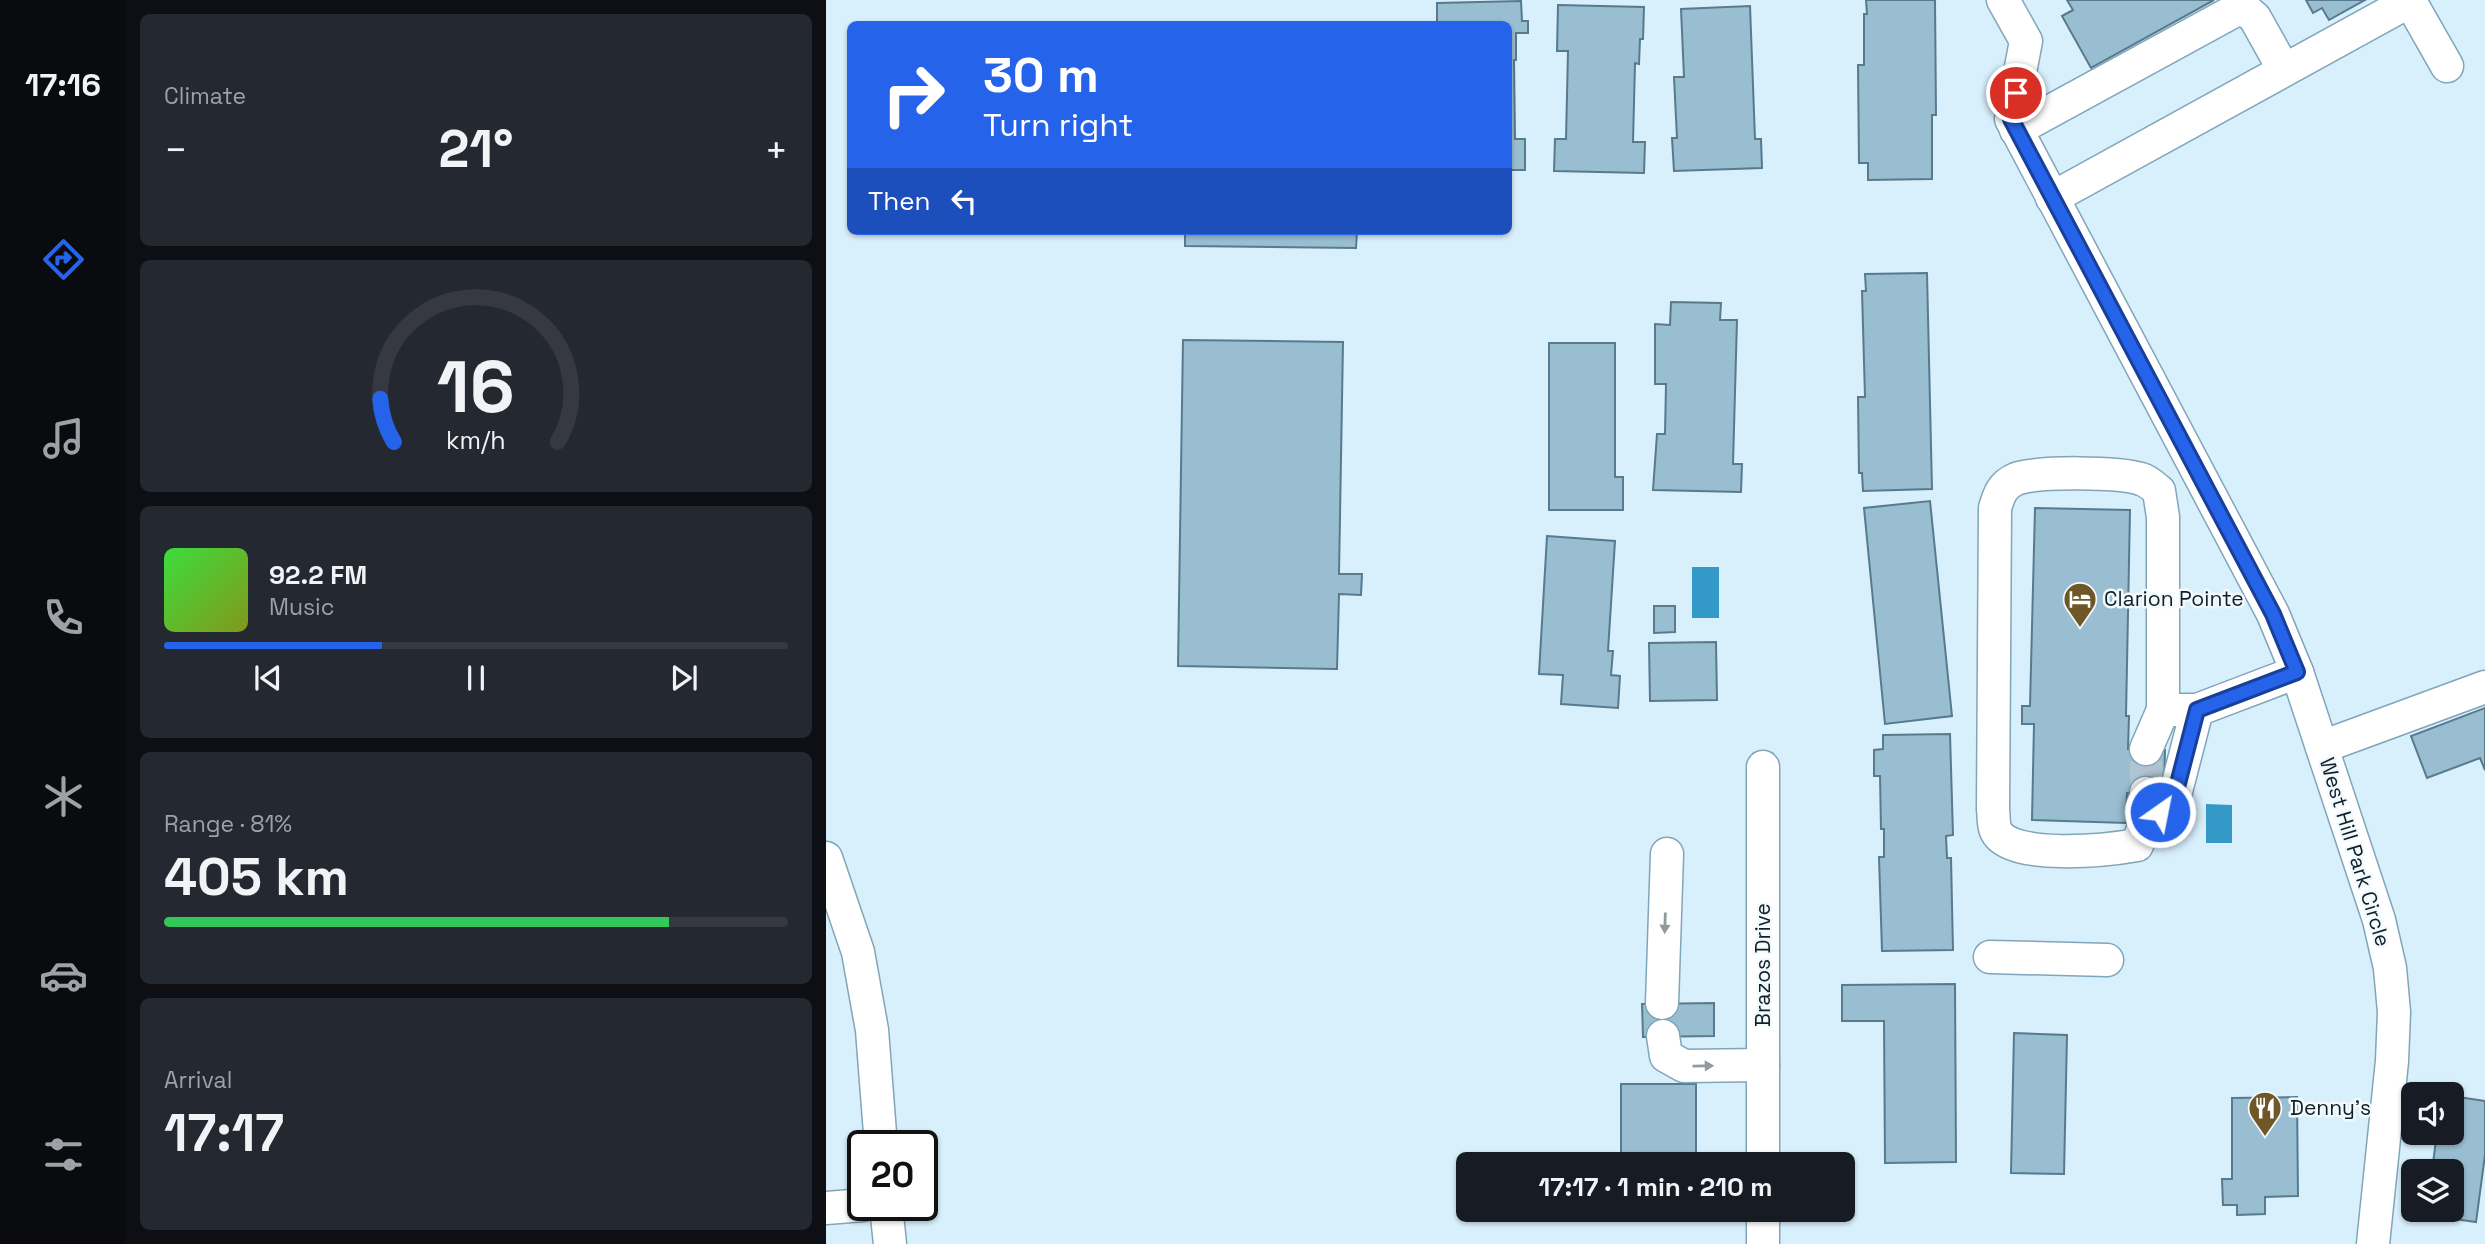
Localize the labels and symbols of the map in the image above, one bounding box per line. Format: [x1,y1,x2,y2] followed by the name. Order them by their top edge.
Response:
[1986,63,2046,123] pin
[2061,580,2099,629] hotel icon: Clarion Pointe
[2104,585,2244,612] place label: Clarion Pointe
[2314,754,2397,950] street label: West Hill Park Circle
[2123,775,2197,849] position arrow
[1749,903,1776,1027] street label: Brazos Drive
[1659,912,1670,934] one-way arrow
[1692,1060,1714,1071] one-way arrow
[2246,1089,2284,1138] restaurant icon: Denny's
[2290,1094,2371,1121] place label: Denny's
[847,1130,938,1221] speed limit sign: 20

